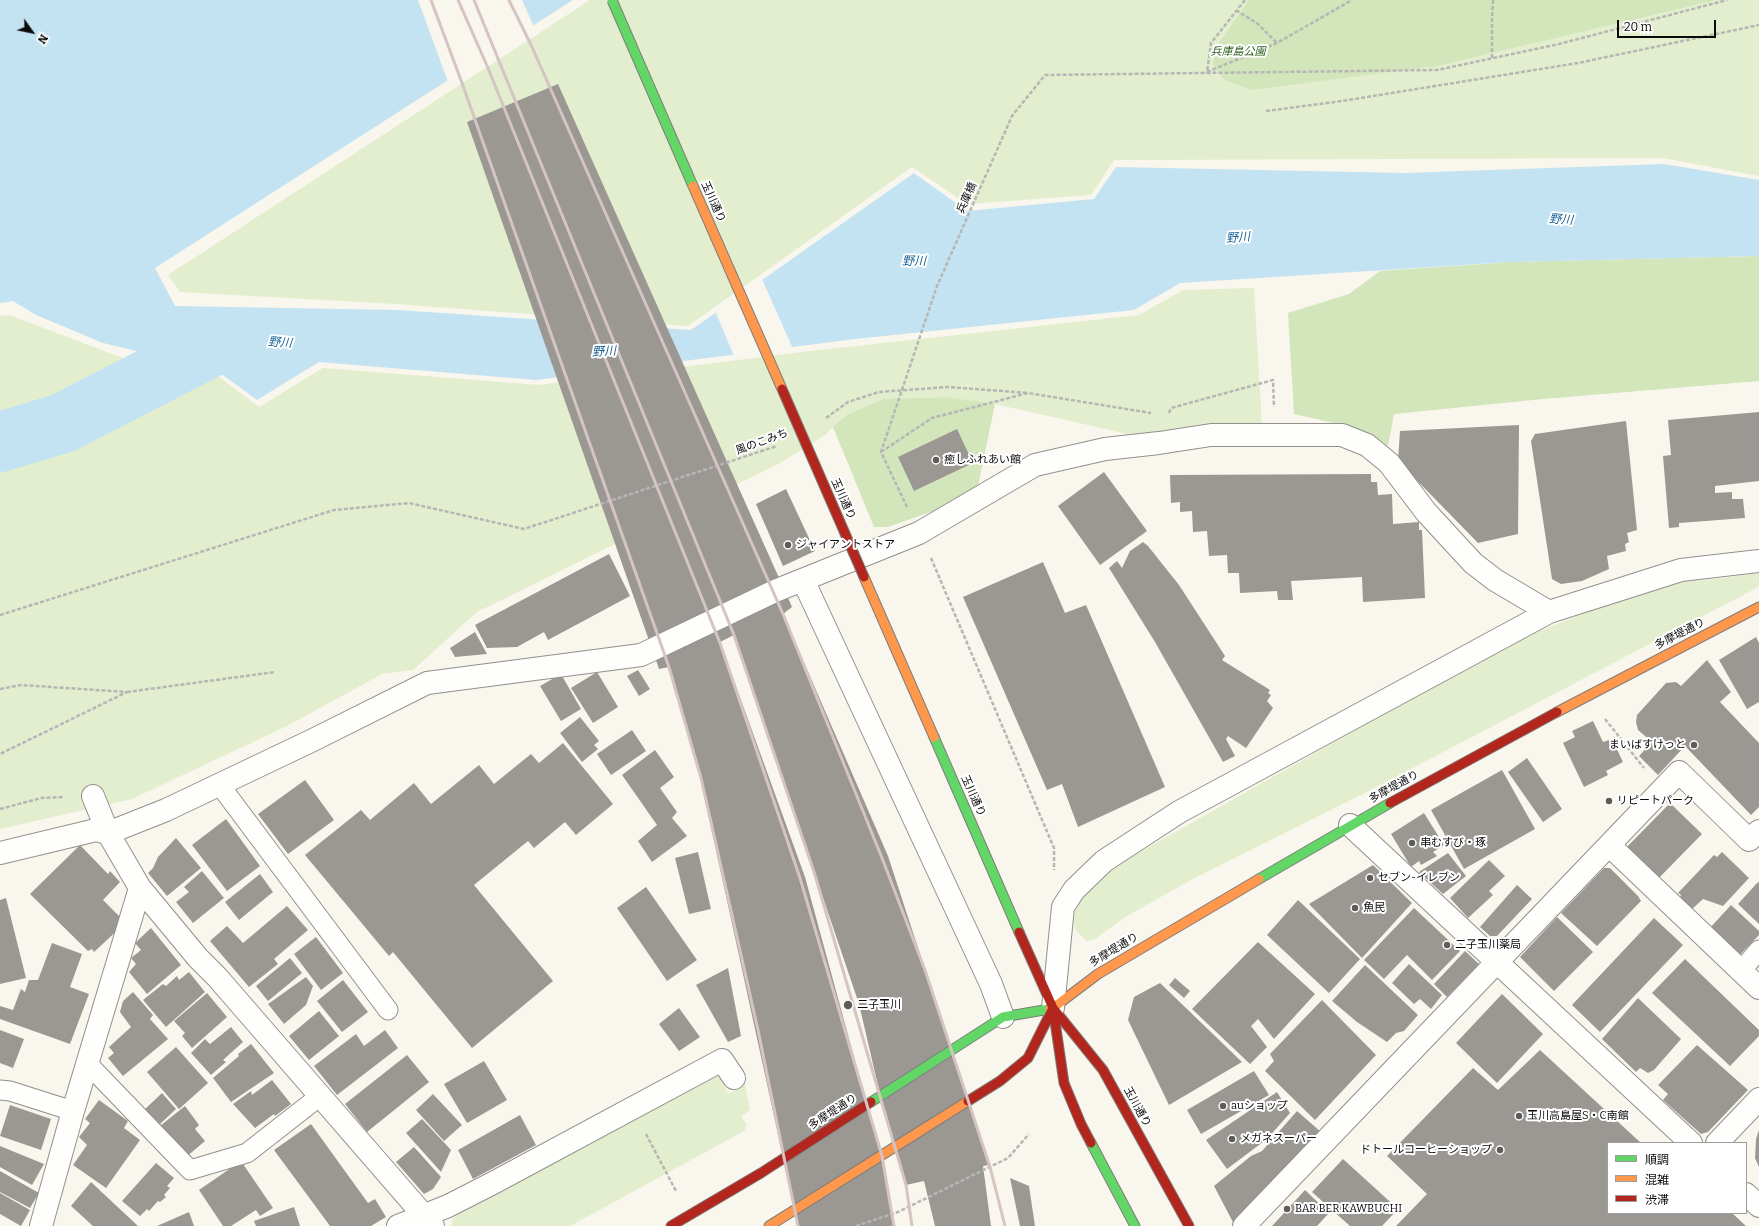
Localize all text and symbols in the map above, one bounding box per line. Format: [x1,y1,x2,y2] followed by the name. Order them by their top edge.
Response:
[12,12,52,52] north arrow
[1619,12,1718,38] scale bar
[1624,20,1652,34] text: 20 m
[35,32,50,46] text: N
[1211,45,1265,59] park label: 兵庫島公園
[698,179,728,225] street label: 玉川通り
[954,180,980,216] street label: 兵庫橋
[1549,212,1573,228] water label: 野川
[1226,230,1250,246] water label: 野川
[902,255,926,269] water label: 野川
[268,335,292,351] water label: 野川
[592,344,616,360] water label: 野川
[734,426,790,458] street label: 風のこみち
[944,453,1021,467] place label: 癒しふれあい館
[931,455,941,465] marker: 癒しふれあい館
[828,476,858,522] street label: 玉川通り
[796,538,895,552] place label: ジャイアントストア
[783,540,793,550] marker: ジャイアントストア
[1653,616,1707,652] street label: 多摩堤通り
[1609,738,1686,752] place label: まいばすけっと
[1689,740,1699,750] marker: まいばすけっと
[1367,768,1421,806] street label: 多摩堤通り
[958,773,988,819] street label: 玉川通り
[1617,794,1694,808] place label: リピートパーク
[1604,796,1614,806] marker: リピートパーク
[1420,836,1486,850] place label: 串むすび・琢
[1407,838,1417,848] marker: 串むすび・琢
[1378,871,1460,885] place label: セブン-イレブン
[1365,873,1375,883] marker: セブン-イレブン
[1363,901,1385,915] place label: 魚民
[1350,903,1360,913] marker: 魚民
[1087,930,1141,970] street label: 多摩堤通り
[1455,938,1521,952] place label: 二子玉川薬局
[1442,940,1452,950] marker: 二子玉川薬局
[857,998,901,1012] place label: 二子玉川
[842,999,854,1011] marker: 二子玉川
[1121,1085,1153,1129] street label: 玉川通り
[806,1091,860,1133] street label: 多摩堤通り
[1231,1099,1288,1113] place label: auショップ
[1218,1101,1228,1111] marker: auショップ
[1527,1109,1629,1123] place label: 玉川高島屋S・C南館
[1514,1111,1524,1121] marker: 玉川高島屋S・C南館
[1240,1132,1317,1146] place label: メガネスーパー
[1227,1134,1237,1144] marker: メガネスーパー
[1607,1142,1747,1214] legend
[1360,1143,1492,1157] place label: ドトールコーヒーショップ
[1495,1145,1505,1155] marker: ドトールコーヒーショップ
[1645,1153,1669,1167] text: 順調
[1645,1173,1669,1187] text: 混雑
[1645,1193,1669,1207] text: 渋滞
[1295,1202,1402,1216] place label: BAR BER KAWBUCHI
[1282,1204,1292,1214] marker: BAR BER KAWBUCHI

